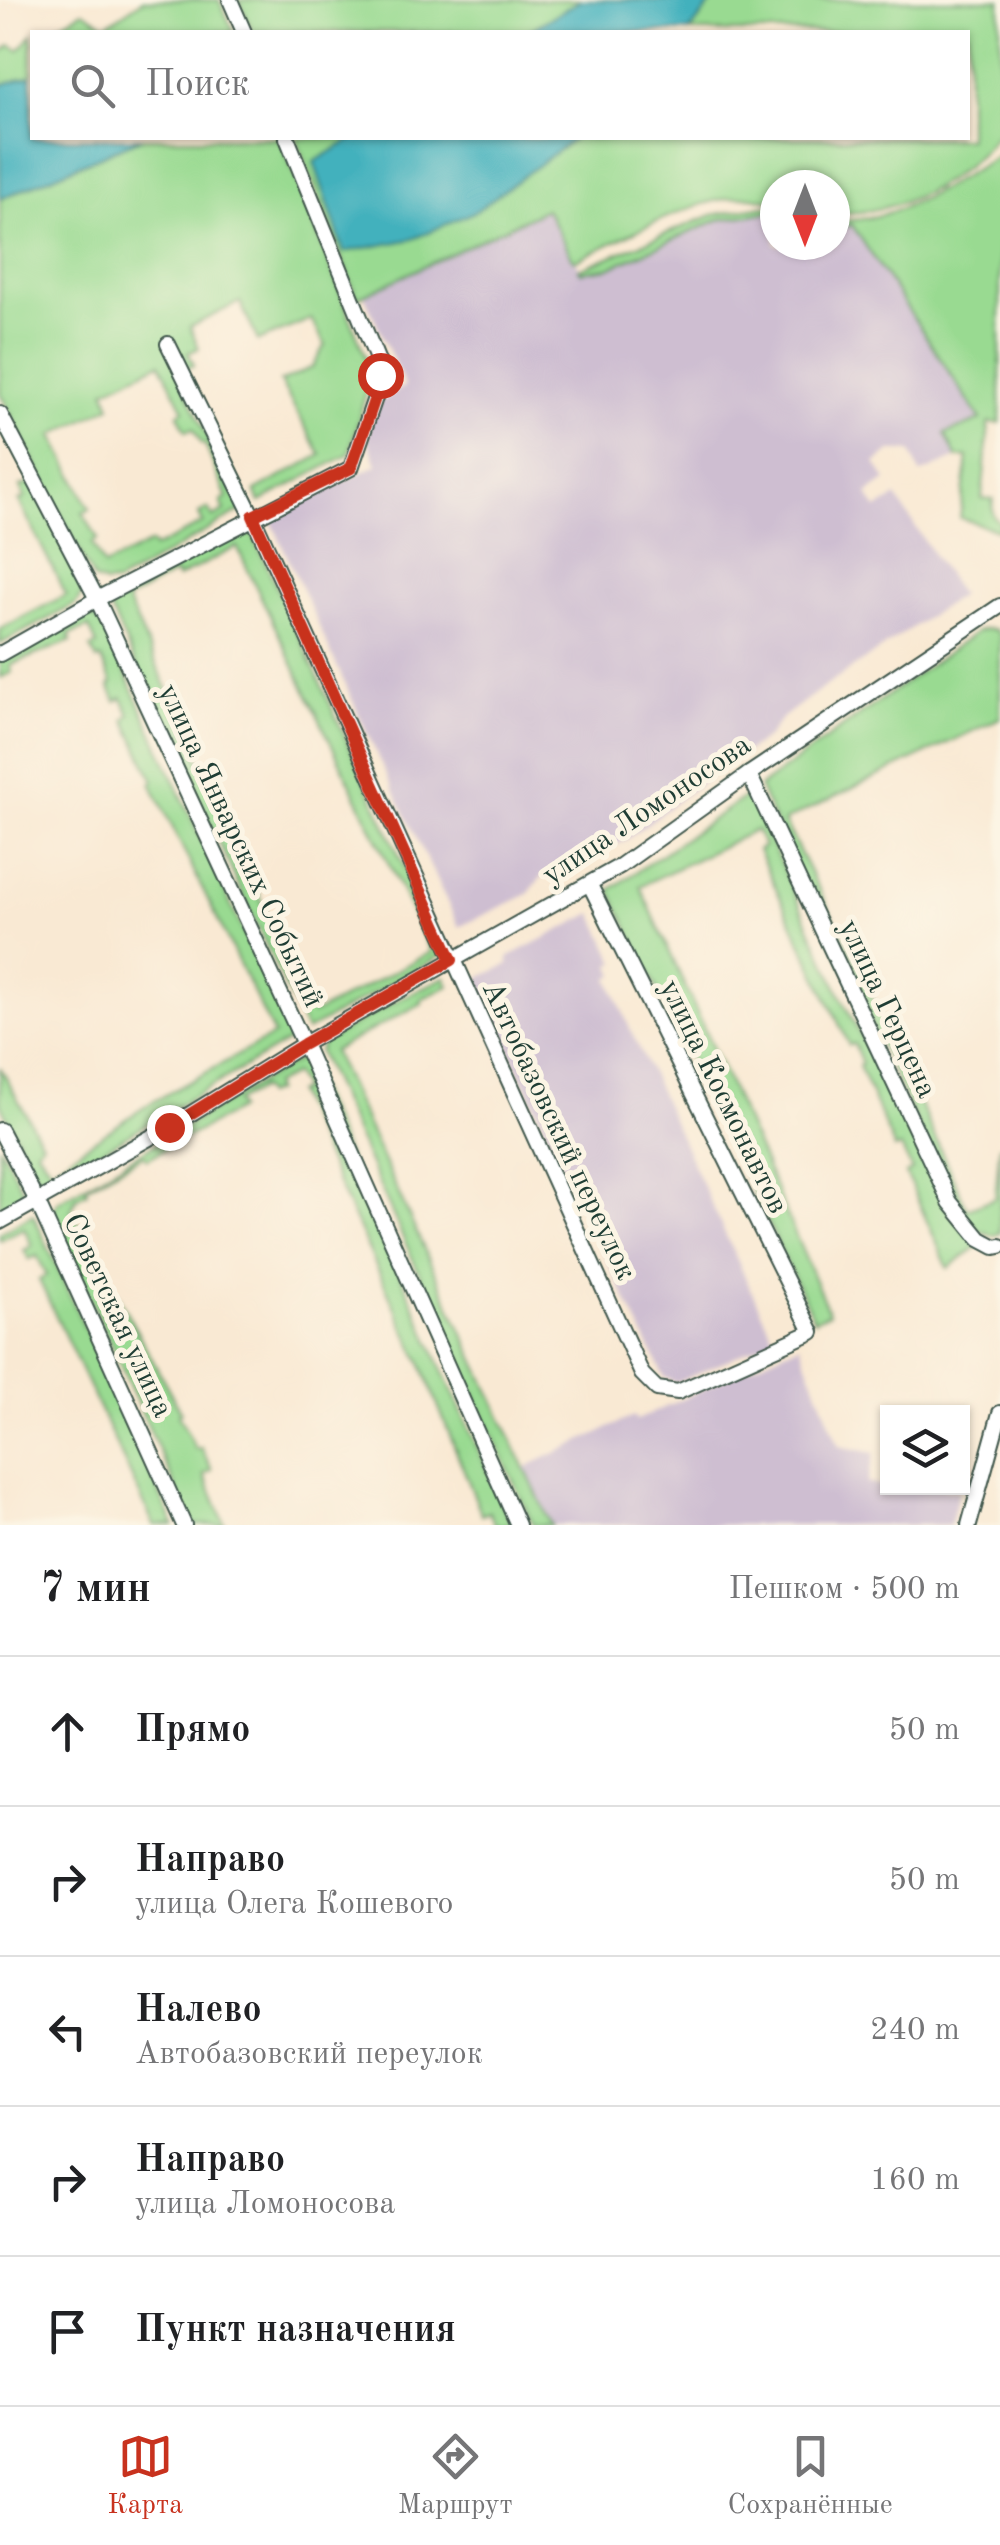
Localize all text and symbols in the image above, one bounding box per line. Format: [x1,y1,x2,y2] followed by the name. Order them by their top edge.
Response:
[30,30,970,140] search box
[65,58,120,113] icon: search
[145,66,250,104] text: Поиск
[760,170,850,260] north arrow
[358,353,404,399] route start
[152,679,328,1012] street label: улица Январских Событий
[538,730,757,891] street label: улица Ломоносова
[833,915,942,1103] street label: улица Герцена
[654,975,793,1219] street label: улица Космонавтов
[476,977,641,1285] street label: Автобазовский переулок
[147,1105,193,1151] route end
[57,1209,178,1423] street label: Советская улица
[880,1405,970,1495] map controls
[880,1405,970,1495] button: layers
[40,1569,151,1611] text: 7 мин
[728,1574,960,1606] text: Пешком · 500 m
[40,1704,95,1759] icon: ahead
[135,1712,250,1750] text: Прямо
[889,1715,960,1747] text: 50 m
[135,1842,285,1880] text: Направо
[40,1854,95,1909] icon: right
[889,1865,960,1897] text: 50 m
[135,1889,453,1921] text: улица Олега Кошевого
[135,1992,262,2030] text: Налево
[40,2004,95,2059] icon: left
[870,2015,960,2047] text: 240 m
[135,2039,483,2071] text: Автобазовский переулок
[135,2142,285,2180] text: Направо
[40,2154,95,2209] icon: right
[870,2165,960,2197] text: 160 m
[135,2189,395,2221] text: улица Ломоносова
[40,2304,95,2359] icon: arrive
[135,2312,456,2350] text: Пункт назначения
[107,2429,183,2524] tab: Карта
[398,2429,513,2524] tab: Маршрут
[727,2429,893,2524] tab: Сохранённые

